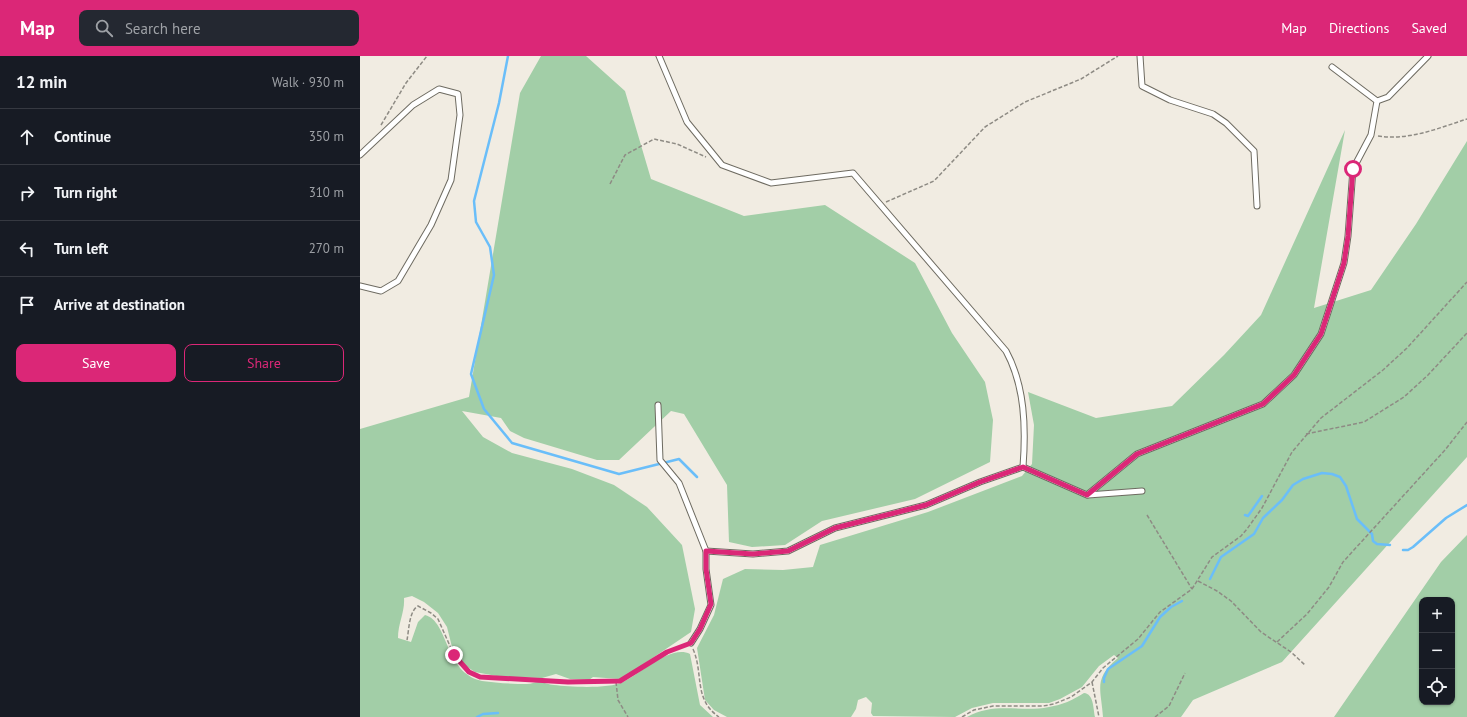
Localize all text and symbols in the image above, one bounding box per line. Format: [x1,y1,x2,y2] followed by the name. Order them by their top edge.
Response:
[79,10,359,46] search box
[20,16,55,40] text: Map
[93,17,115,39] icon: search
[125,19,201,38] text: Search here
[1281,19,1307,37] text: Map
[1329,19,1389,37] text: Directions
[1411,19,1447,37] text: Saved
[16,71,67,93] text: 12 min
[272,74,344,91] text: Walk · 930 m
[16,126,38,148] icon: ahead
[54,127,111,146] text: Continue
[309,128,344,145] text: 350 m
[1344,160,1362,178] route start
[16,182,38,204] icon: right
[54,183,117,202] text: Turn right
[309,184,344,201] text: 310 m
[16,238,38,260] icon: left
[54,239,108,258] text: Turn left
[309,240,344,257] text: 270 m
[16,294,38,316] icon: arrive
[54,295,185,314] text: Arrive at destination
[16,344,176,382] button: Save
[184,344,344,382] button: Share
[1419,597,1455,705] map controls
[1419,597,1455,633] button: +
[1419,633,1455,669] button: −
[445,646,463,664] route end
[1419,669,1455,705] button: locate

